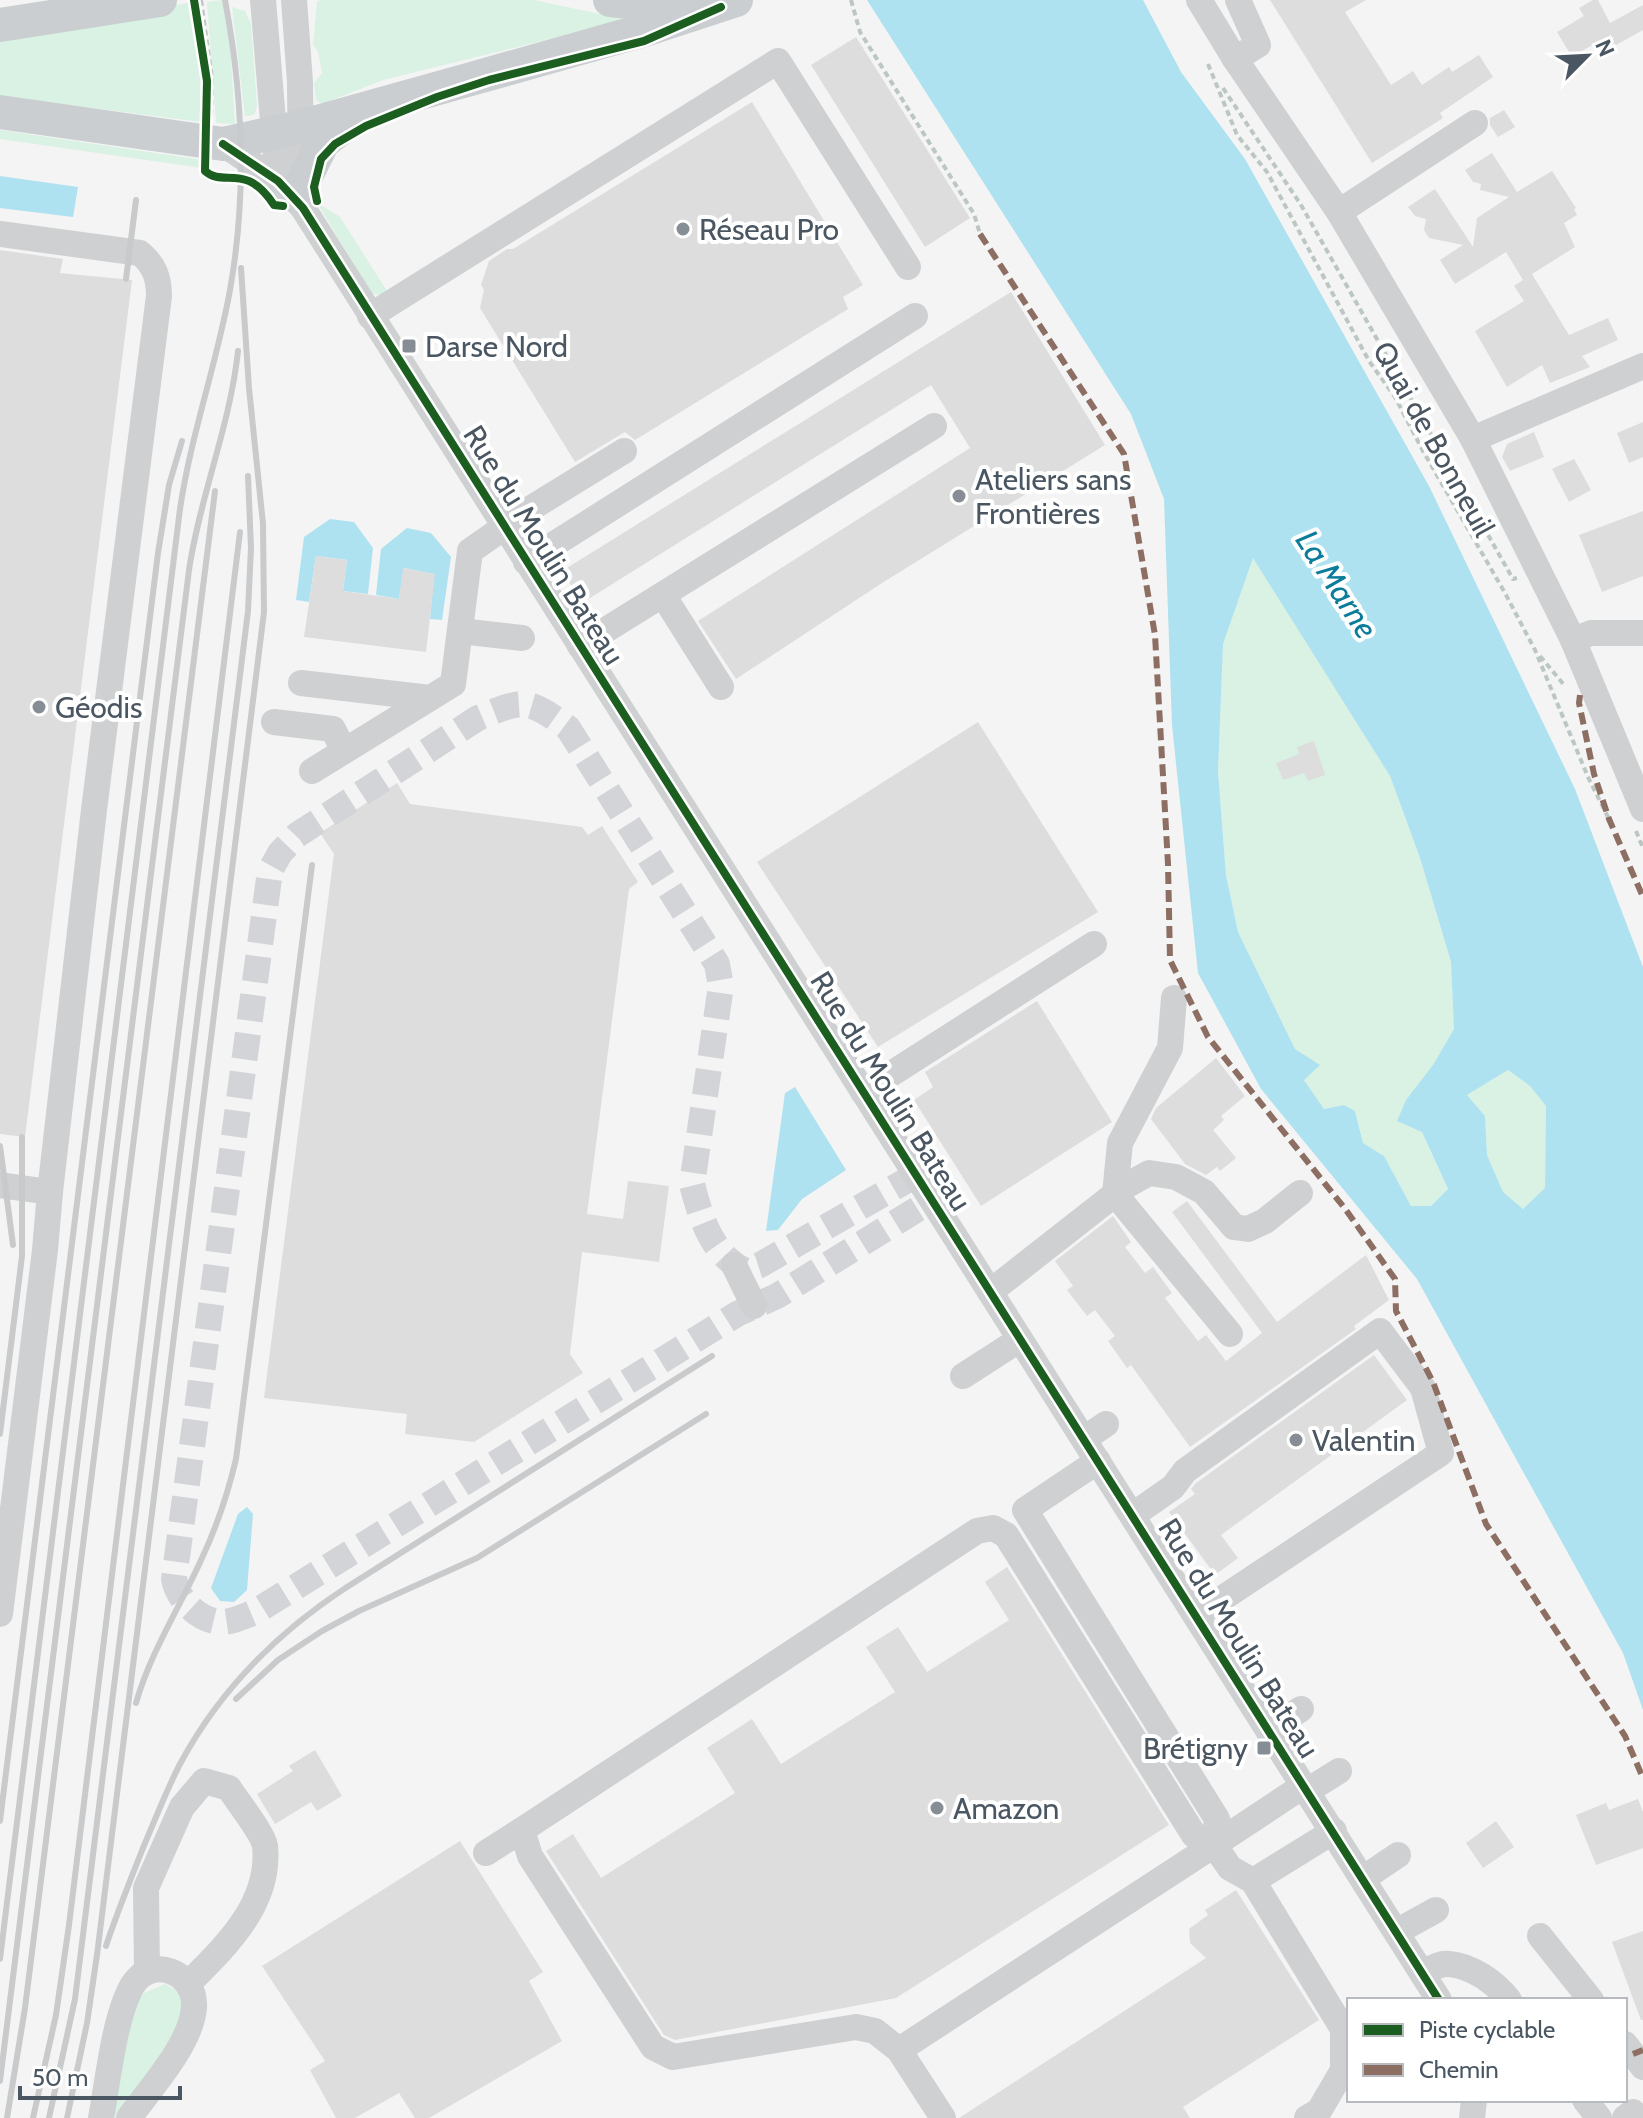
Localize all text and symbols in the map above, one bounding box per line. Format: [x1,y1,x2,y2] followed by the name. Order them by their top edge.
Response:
[1547,16,1627,96] north arrow
[1589,35,1620,61] text: N
[699,211,839,248] place label: Réseau Pro
[674,220,692,238] marker: Réseau Pro
[425,328,568,365] place label: Darse Nord
[1365,335,1503,543] street label: Quai de Bonneuil
[400,337,418,355] marker: Darse Nord
[455,418,633,672] street label: Rue du Moulin Bateau
[975,461,1131,532] place label: Ateliers sans Frontières
[950,487,968,505] marker: Ateliers sans Frontières
[1288,523,1386,645] water label: La Marne
[55,689,142,726] place label: Géodis
[30,698,48,716] marker: Géodis
[802,964,980,1218] street label: Rue du Moulin Bateau
[1312,1422,1416,1459] place label: Valentin
[1287,1431,1305,1449] marker: Valentin
[1150,1511,1328,1765] street label: Rue du Moulin Bateau
[1143,1730,1248,1767] place label: Brétigny
[1255,1739,1273,1757] marker: Brétigny
[953,1790,1059,1827] place label: Amazon
[928,1799,946,1817] marker: Amazon
[1347,1998,1627,2102] legend
[1419,2015,1555,2044] text: Piste cyclable
[20,2050,180,2100] scale bar
[1419,2055,1499,2084] text: Chemin
[32,2063,88,2092] text: 50 m

